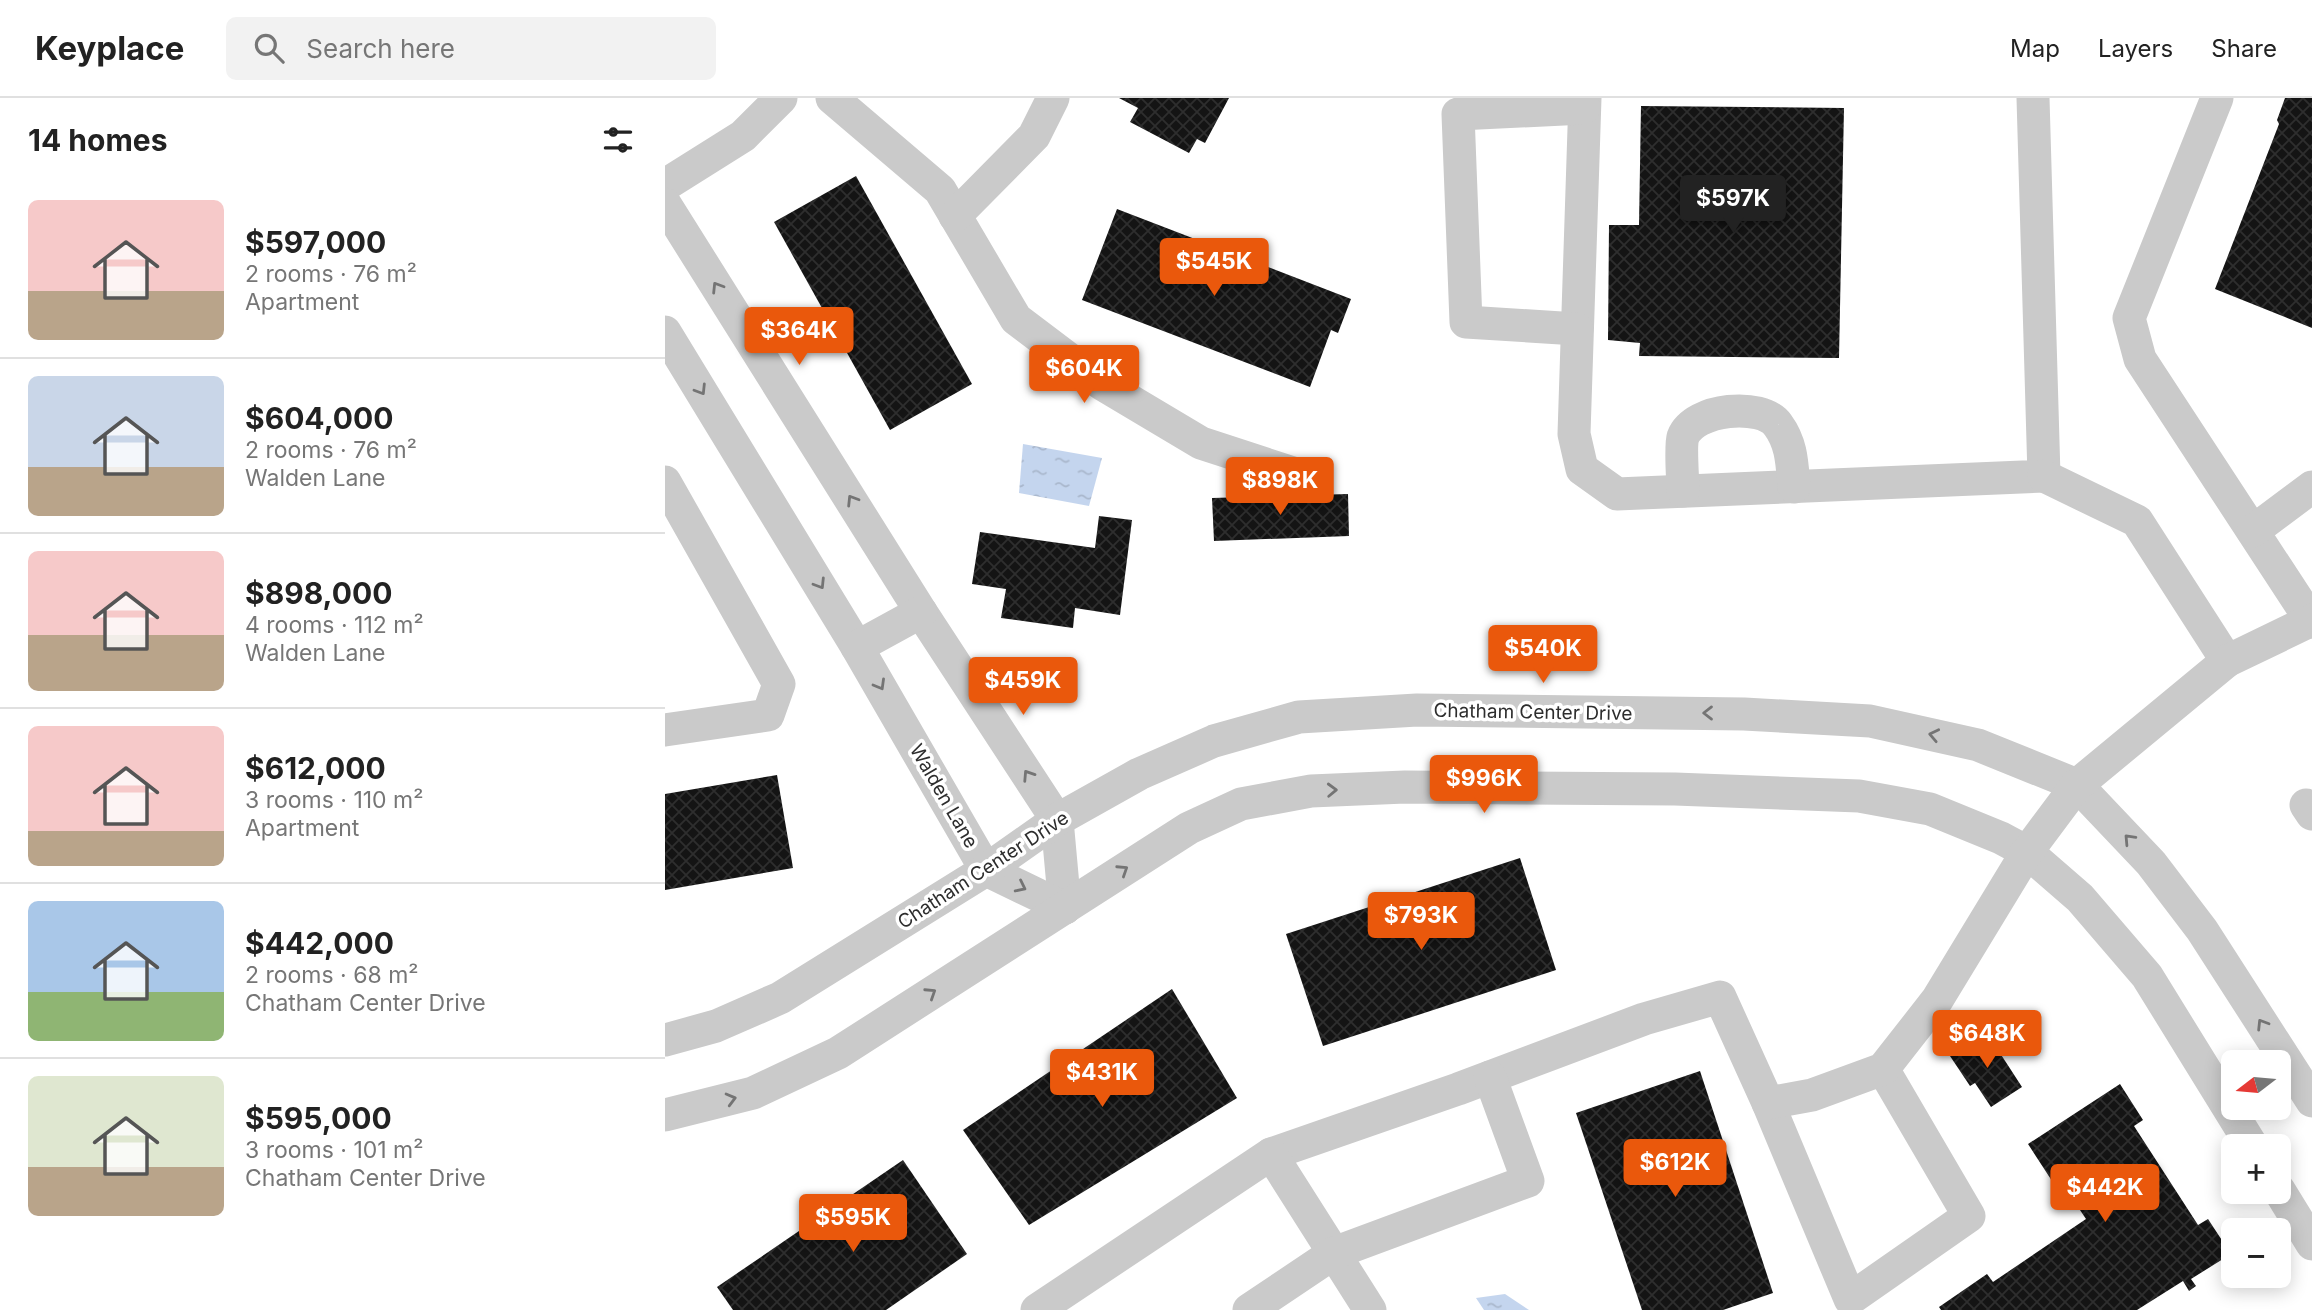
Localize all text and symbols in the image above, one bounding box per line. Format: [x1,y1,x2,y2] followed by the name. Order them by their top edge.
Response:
[226,17,716,80] search box
[35,28,184,68] text: Keyplace
[250,29,288,67] icon: search
[306,33,455,64] text: Search here
[2010,34,2060,63] text: Map
[2098,34,2173,63] text: Layers
[2211,34,2277,63] text: Share
[599,121,637,159] icon: filters
[28,122,167,158] text: 14 homes
[1684,176,1782,235] pin: $597K
[1696,184,1770,212] text: $597K
[245,224,386,260] text: $597,000
[84,228,168,312] icon: home
[1165,238,1263,298] pin: $545K
[1176,247,1252,275] text: $545K
[245,260,417,288] text: 2 rooms · 76 m²
[713,282,726,295] one-way arrow
[245,288,359,316] text: Apartment
[750,308,848,367] pin: $364K
[761,316,837,344] text: $364K
[1035,345,1133,405] pin: $604K
[1045,354,1123,382] text: $604K
[693,383,706,396] one-way arrow
[245,400,393,436] text: $604,000
[84,404,168,488] icon: home
[245,436,417,464] text: 2 rooms · 76 m²
[1231,458,1329,517] pin: $898K
[245,464,385,492] text: Walden Lane
[1242,466,1318,494] text: $898K
[847,495,860,508] one-way arrow
[245,575,392,611] text: $898,000
[812,576,825,589] one-way arrow
[84,579,168,663] icon: home
[245,611,424,639] text: 4 rooms · 112 m²
[1494,626,1592,685] pin: $540K
[1504,634,1582,662] text: $540K
[245,639,385,667] text: Walden Lane
[974,658,1072,717] pin: $459K
[985,666,1061,694] text: $459K
[872,678,885,691] one-way arrow
[1433,699,1633,725] street label: Chatham Center Drive
[1702,705,1713,721] one-way arrow
[1928,729,1940,744] one-way arrow
[905,740,983,852] street label: Walden Lane
[245,750,386,786] text: $612,000
[84,754,168,838] icon: home
[1435,756,1533,815] pin: $996K
[1446,764,1522,792] text: $996K
[1023,770,1036,783] one-way arrow
[1326,782,1337,797] one-way arrow
[245,786,423,814] text: 3 rooms · 110 m²
[893,806,1073,934] street label: Chatham Center Drive
[245,814,359,842] text: Apartment
[2125,834,2138,847] one-way arrow
[1115,866,1128,879] one-way arrow
[1014,878,1026,892] one-way arrow
[1372,892,1470,952] pin: $793K
[1384,901,1458,929] text: $793K
[245,925,394,961] text: $442,000
[84,929,168,1013] icon: home
[245,961,418,989] text: 2 rooms · 68 m²
[924,988,937,1001] one-way arrow
[245,989,486,1017] text: Chatham Center Drive
[1938,1010,2036,1070] pin: $648K
[2257,1018,2270,1031] one-way arrow
[1948,1019,2026,1047] text: $648K
[1053,1049,1151,1109] pin: $431K
[2221,1050,2291,1120] north arrow
[2221,1050,2291,1288] map controls
[1066,1058,1138,1086] text: $431K
[725,1093,737,1107] one-way arrow
[245,1100,392,1136] text: $595,000
[84,1104,168,1188] icon: home
[2221,1134,2291,1204] button: +
[245,1136,423,1164] text: 3 rooms · 101 m²
[1626,1140,1724,1199] pin: $612K
[1640,1148,1710,1176] text: $612K
[245,1164,486,1192] text: Chatham Center Drive
[2056,1164,2154,1224] pin: $442K
[2066,1173,2144,1201] text: $442K
[804,1194,902,1254] pin: $595K
[815,1203,891,1231] text: $595K
[2221,1218,2291,1288] button: −

